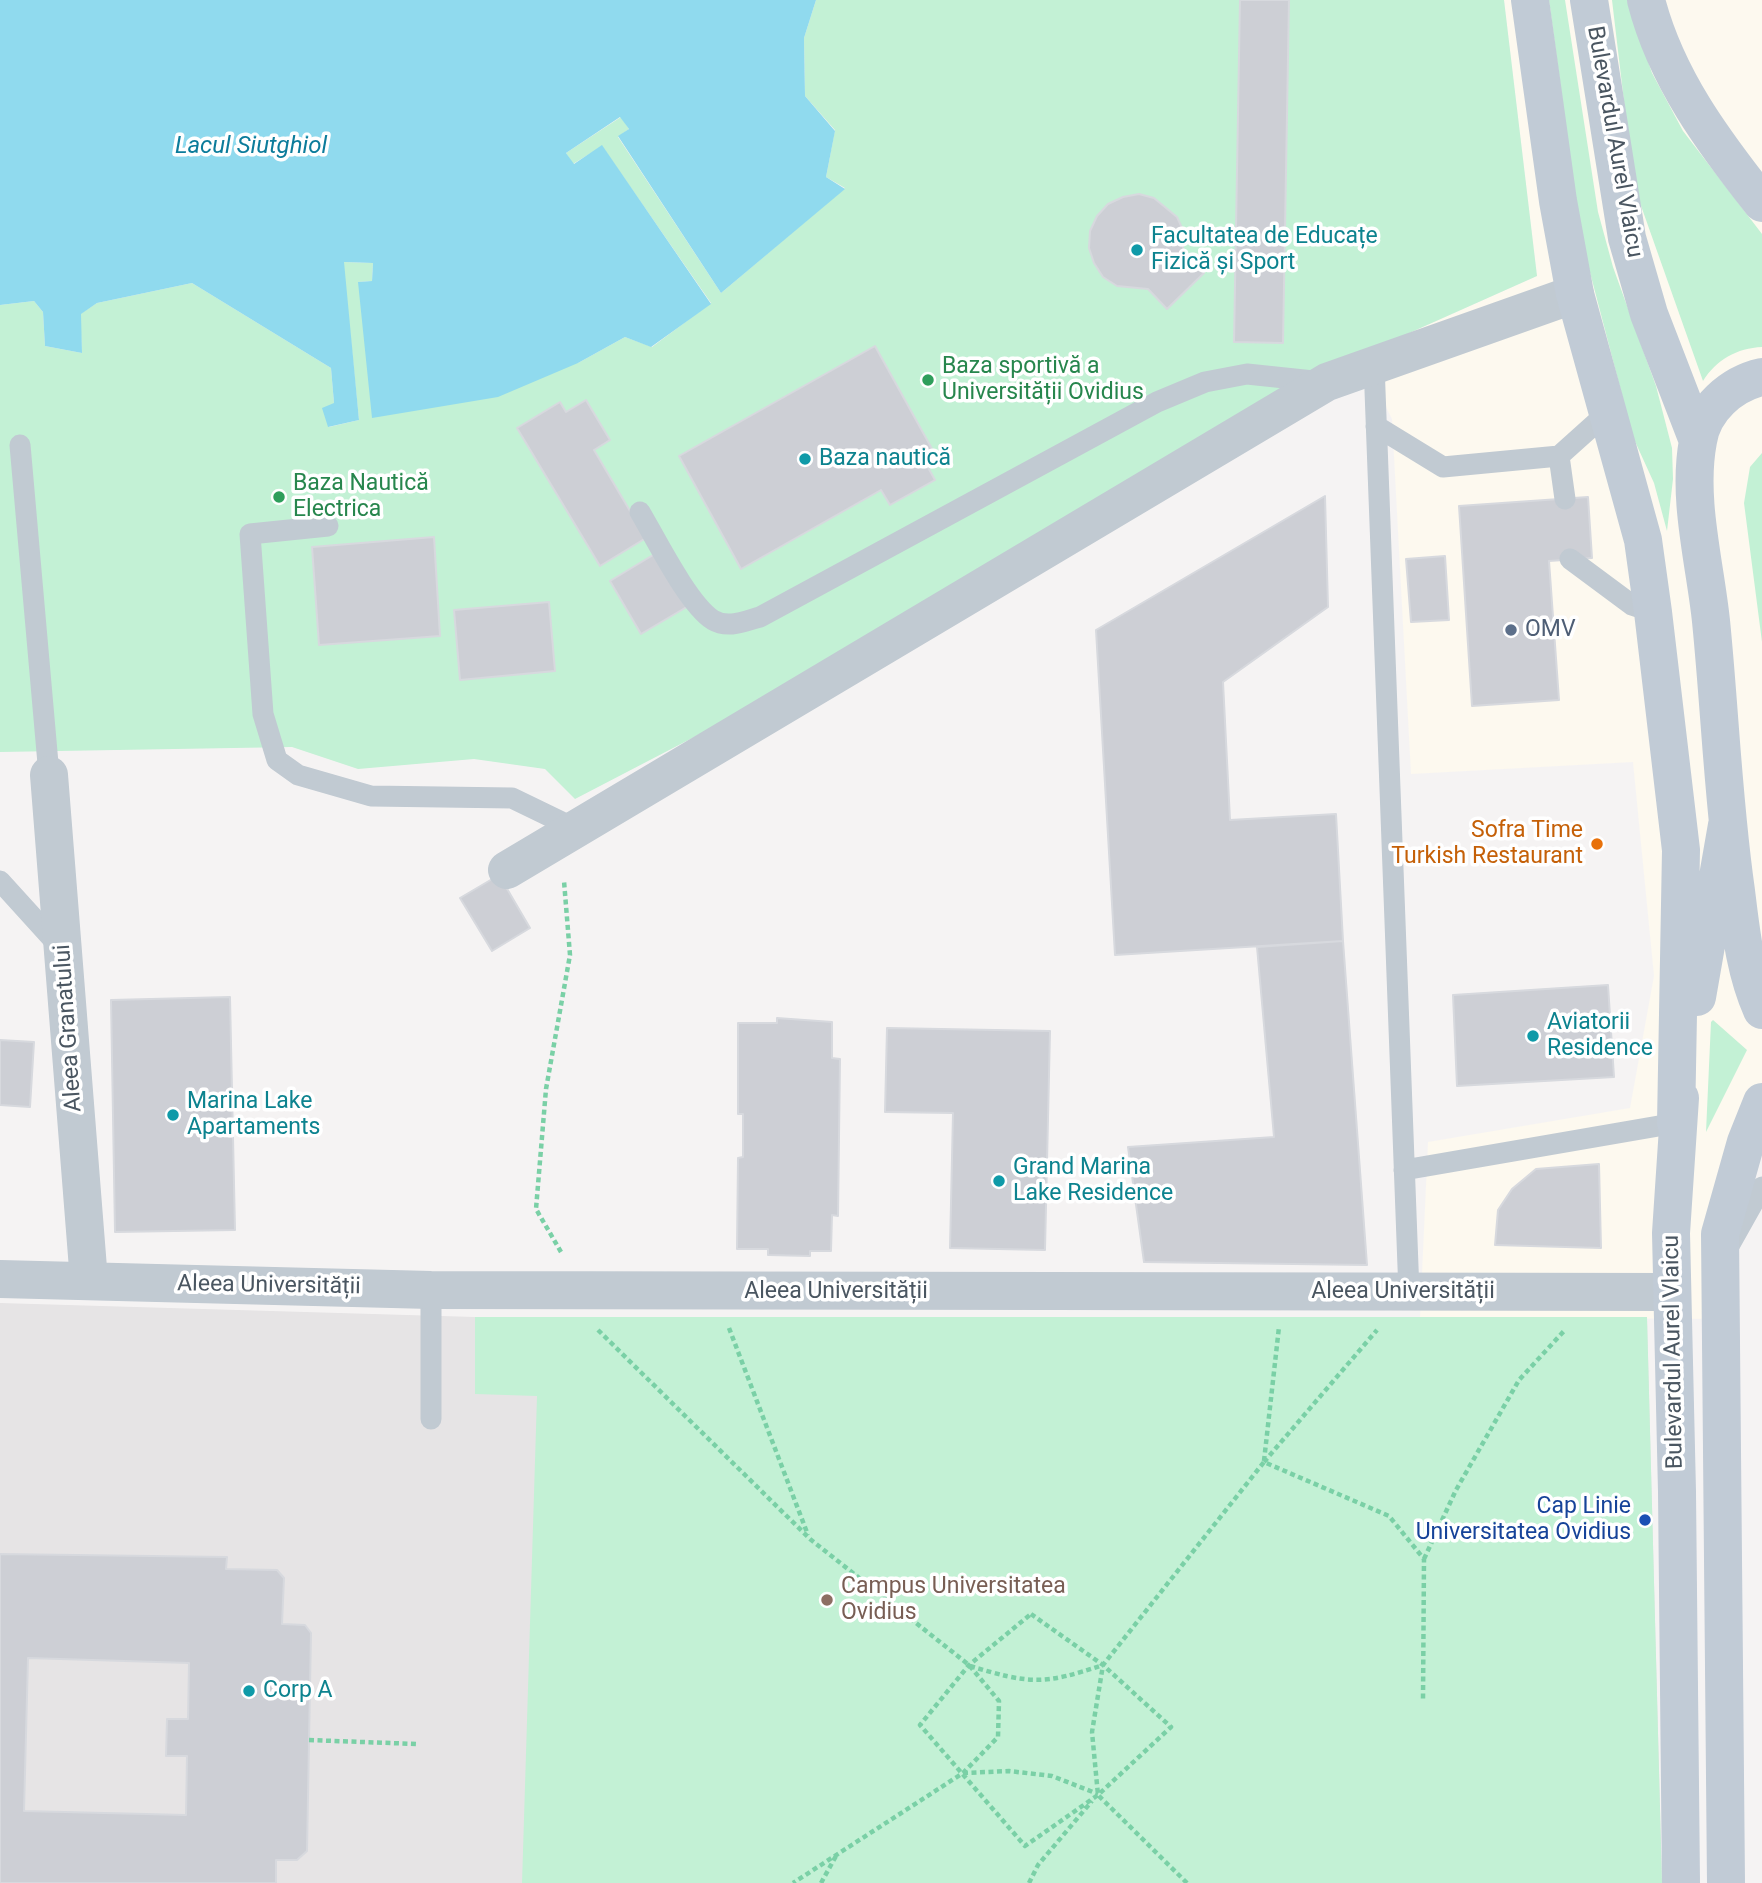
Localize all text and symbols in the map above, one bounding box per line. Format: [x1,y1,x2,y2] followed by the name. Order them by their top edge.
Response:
[1580,24,1648,260] street label: Bulevardul Aurel Vlaicu
[175,133,327,161] water label: Lacul Siutghiol
[1151,223,1378,277] place label: Facultatea de Educațe Fizică și Sport
[1129,242,1145,258] marker: Facultatea de Educațe Fizică și Sport
[942,353,1144,407] place label: Baza sportivă a Universității Ovidius
[920,372,936,388] marker: Baza sportivă a Universității Ovidius
[819,445,951,473] place label: Baza nautică
[797,451,813,467] marker: Baza nautică
[293,470,429,524] place label: Baza Nautică Electrica
[271,489,287,505] marker: Baza Nautică Electrica
[1525,616,1576,644] place label: OMV
[1503,622,1519,638] marker: OMV
[1391,817,1583,871] place label: Sofra Time Turkish Restaurant
[1589,836,1605,852] marker: Sofra Time Turkish Restaurant
[49,943,89,1113] street label: Aleea Granatului
[1547,1009,1653,1063] place label: Aviatorii Residence
[1525,1028,1541,1044] marker: Aviatorii Residence
[187,1088,320,1142] place label: Marina Lake Apartaments
[165,1107,181,1123] marker: Marina Lake Apartaments
[1013,1154,1173,1208] place label: Grand Marina Lake Residence
[991,1173,1007,1189] marker: Grand Marina Lake Residence
[1658,1235,1690,1469] street label: Bulevardul Aurel Vlaicu
[177,1271,361,1301] street label: Aleea Universității
[744,1278,928,1306] street label: Aleea Universității
[1311,1278,1495,1306] street label: Aleea Universității
[1416,1493,1631,1547] place label: Cap Linie Universitatea Ovidius
[1637,1512,1653,1528] marker: Cap Linie Universitatea Ovidius
[841,1573,1066,1627] place label: Campus Universitatea Ovidius
[819,1592,835,1608] marker: Campus Universitatea Ovidius
[263,1677,333,1705] place label: Corp A
[241,1683,257,1699] marker: Corp A

